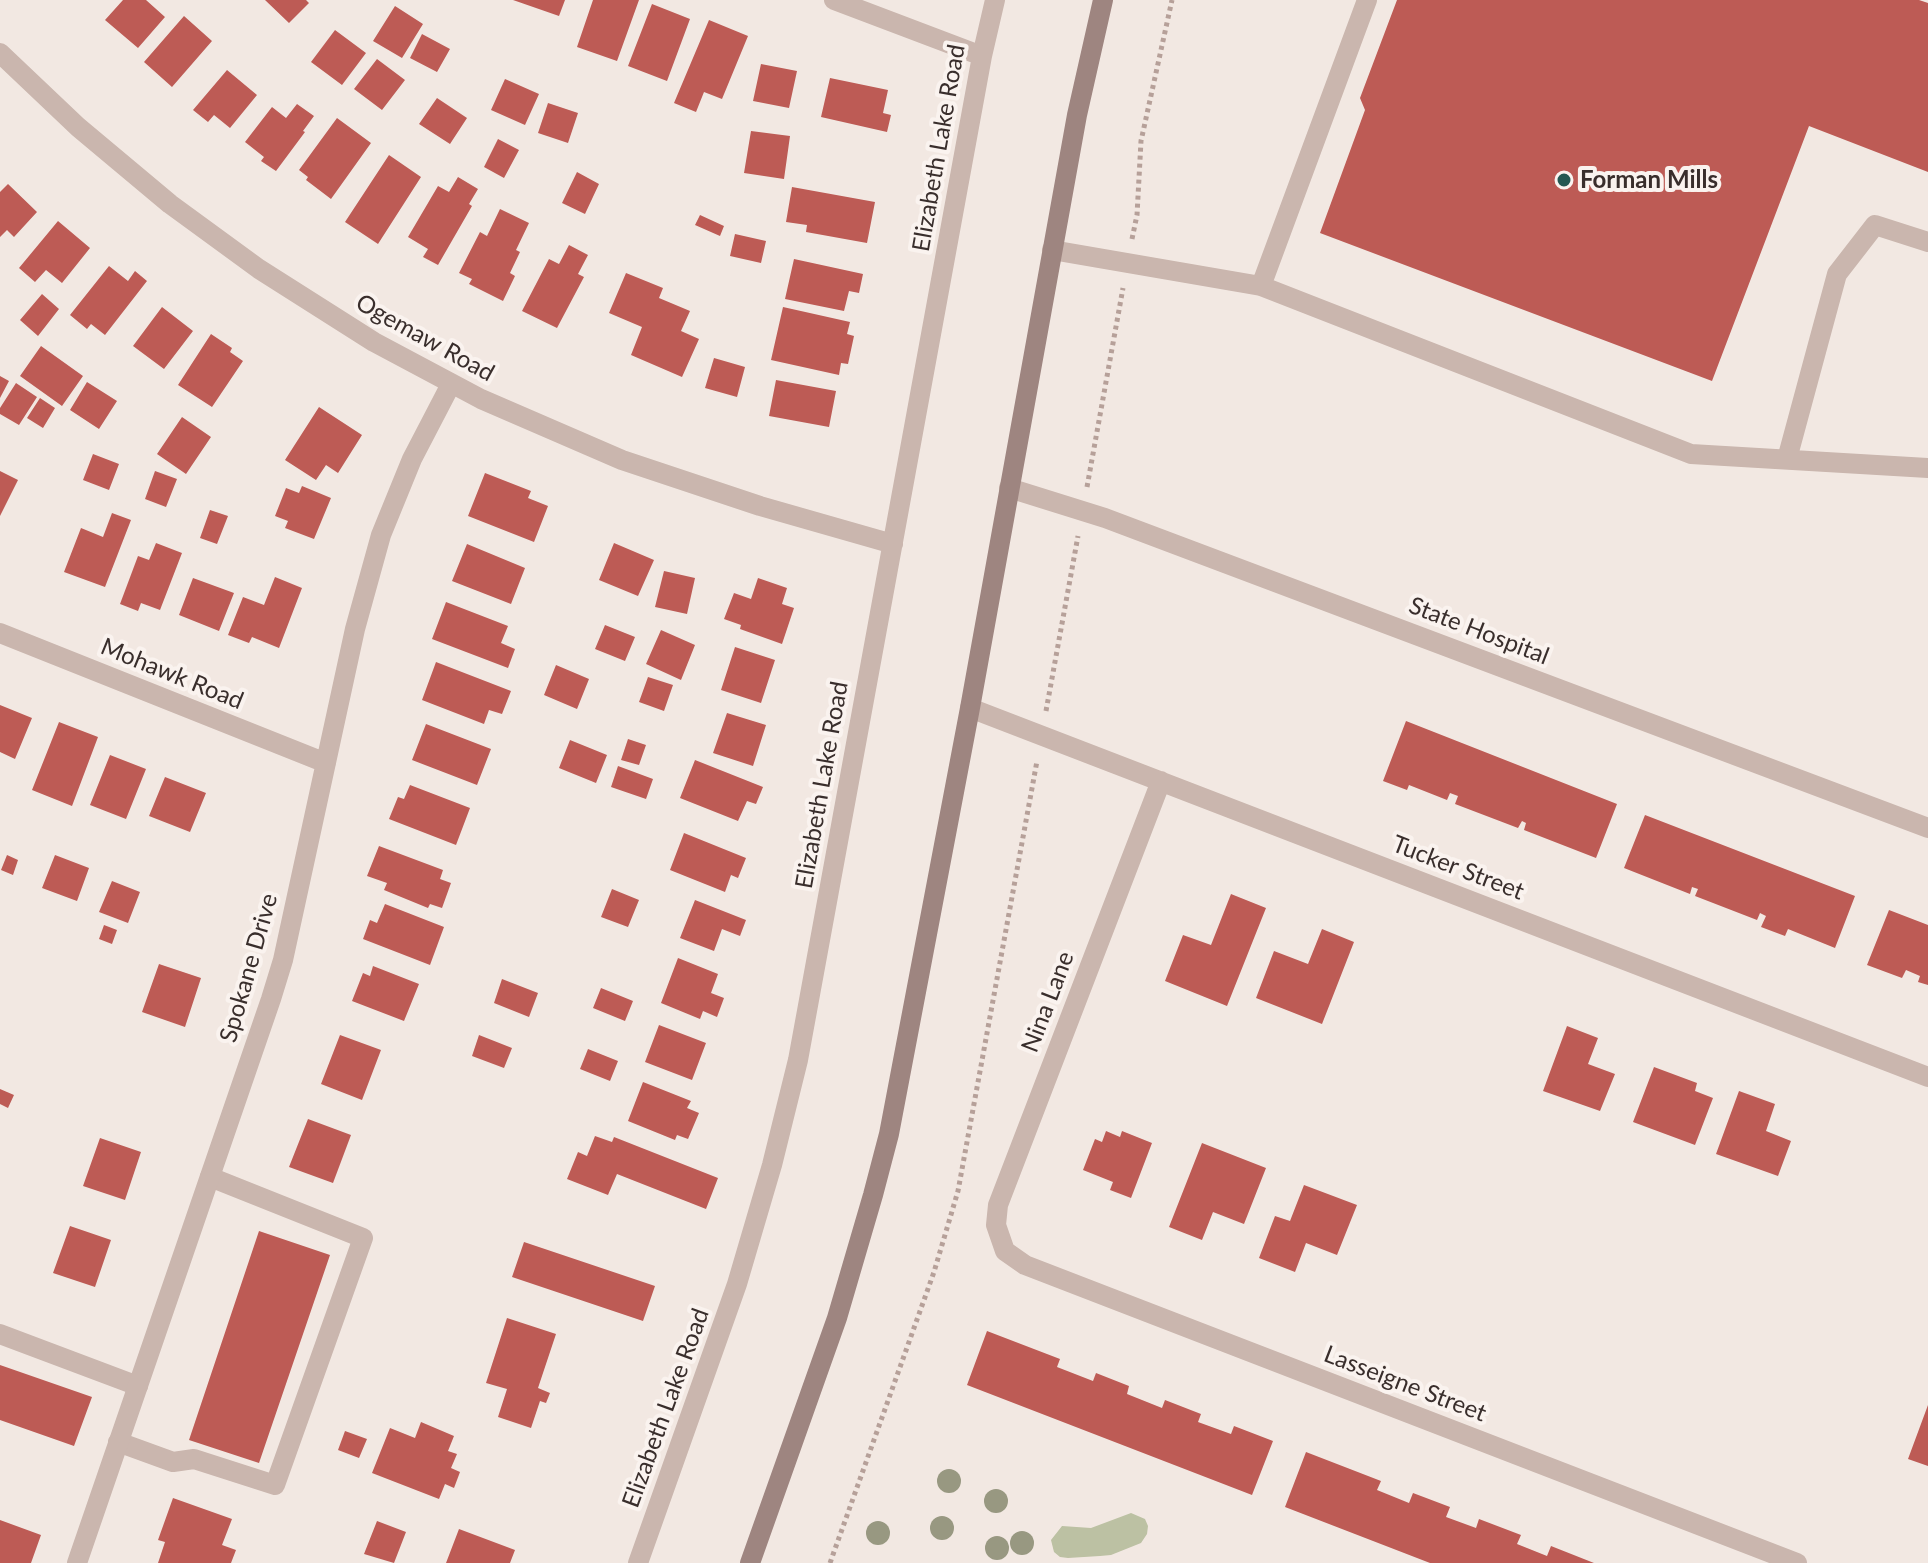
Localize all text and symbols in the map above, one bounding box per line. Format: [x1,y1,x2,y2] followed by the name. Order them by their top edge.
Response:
[907,42,971,254] street label: Elizabeth Lake Road
[1580,166,1718,194] place label: Forman Mills
[1555,171,1573,189] marker: Forman Mills
[351,288,499,388] street label: Ogemaw Road
[1405,591,1553,671] street label: State Hospital
[97,632,247,716] street label: Mohawk Road
[790,679,854,891] street label: Elizabeth Lake Road
[1388,830,1528,906] street label: Tucker Street
[214,890,284,1046] street label: Spokane Drive
[1016,948,1080,1056] street label: Nina Lane
[617,1304,715,1512] street label: Elizabeth Lake Road
[1320,1340,1490,1428] street label: Lasseigne Street

